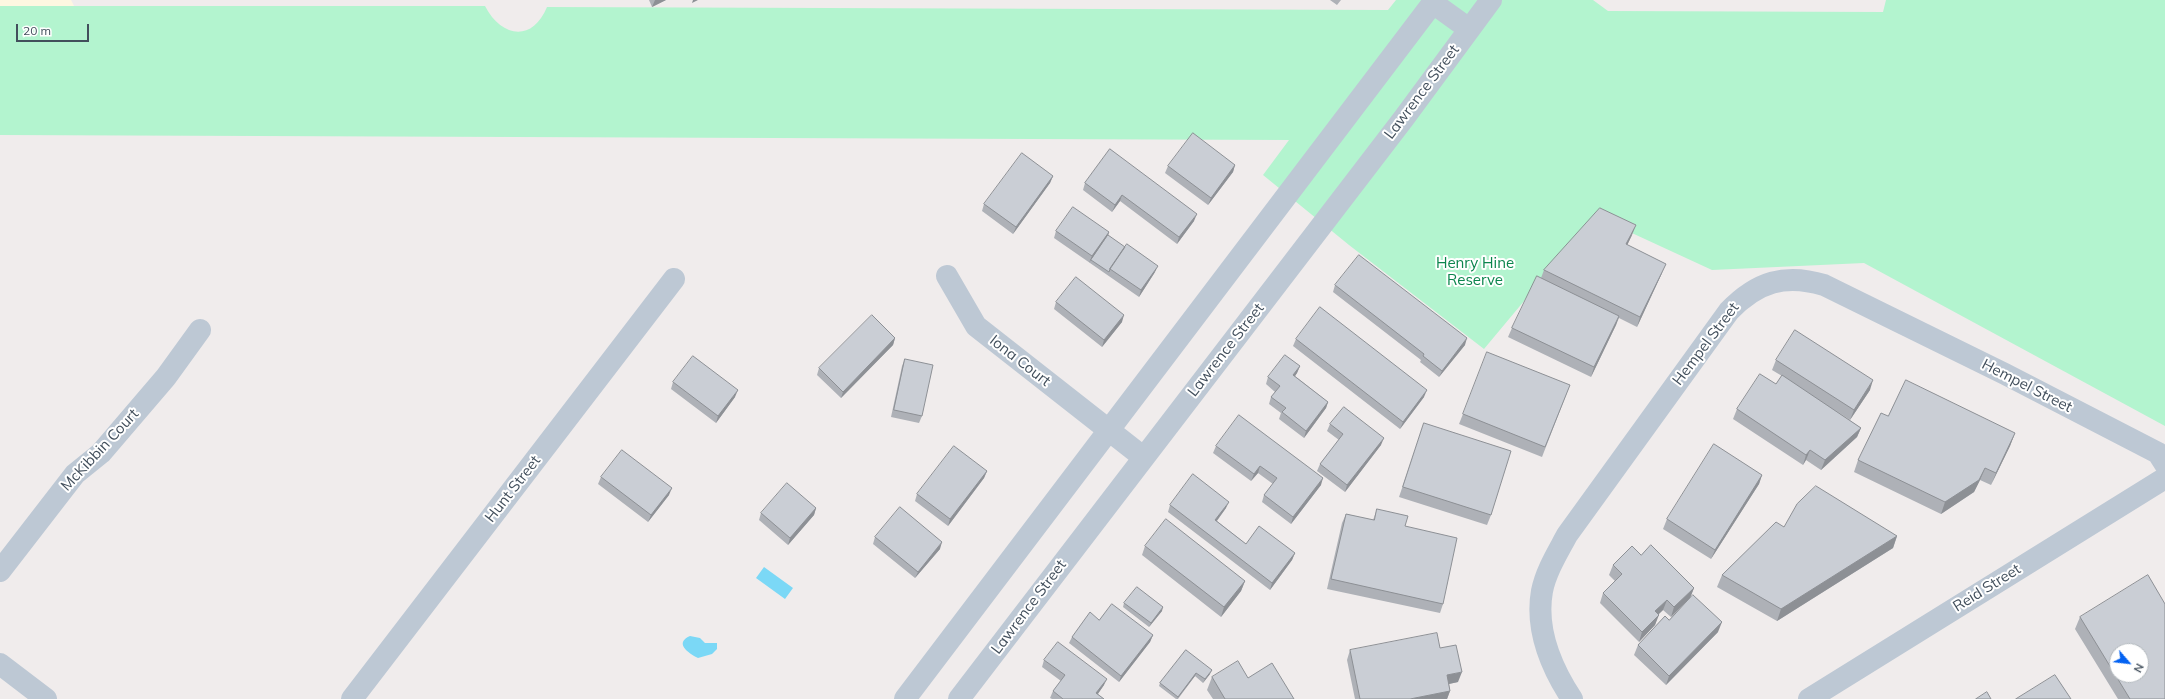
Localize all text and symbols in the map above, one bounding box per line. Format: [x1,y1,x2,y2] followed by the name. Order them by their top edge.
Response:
[18,16,91,42] scale bar
[23,23,51,38] text: 20 m
[1381,41,1463,143] street label: Lawrence Street
[1436,254,1514,289] park label: Henry Hine Reserve
[1669,299,1743,389] street label: Hempel Street
[1184,300,1268,400] street label: Lawrence Street
[986,332,1054,390] street label: Iona Court
[1979,356,2075,416] street label: Hempel Street
[57,405,143,495] street label: McKibbin Court
[481,452,545,526] street label: Hunt Street
[988,556,1070,658] street label: Lawrence Street
[1950,560,2024,616] street label: Reid Street
[2109,643,2149,683] north arrow
[2131,661,2147,675] text: N

